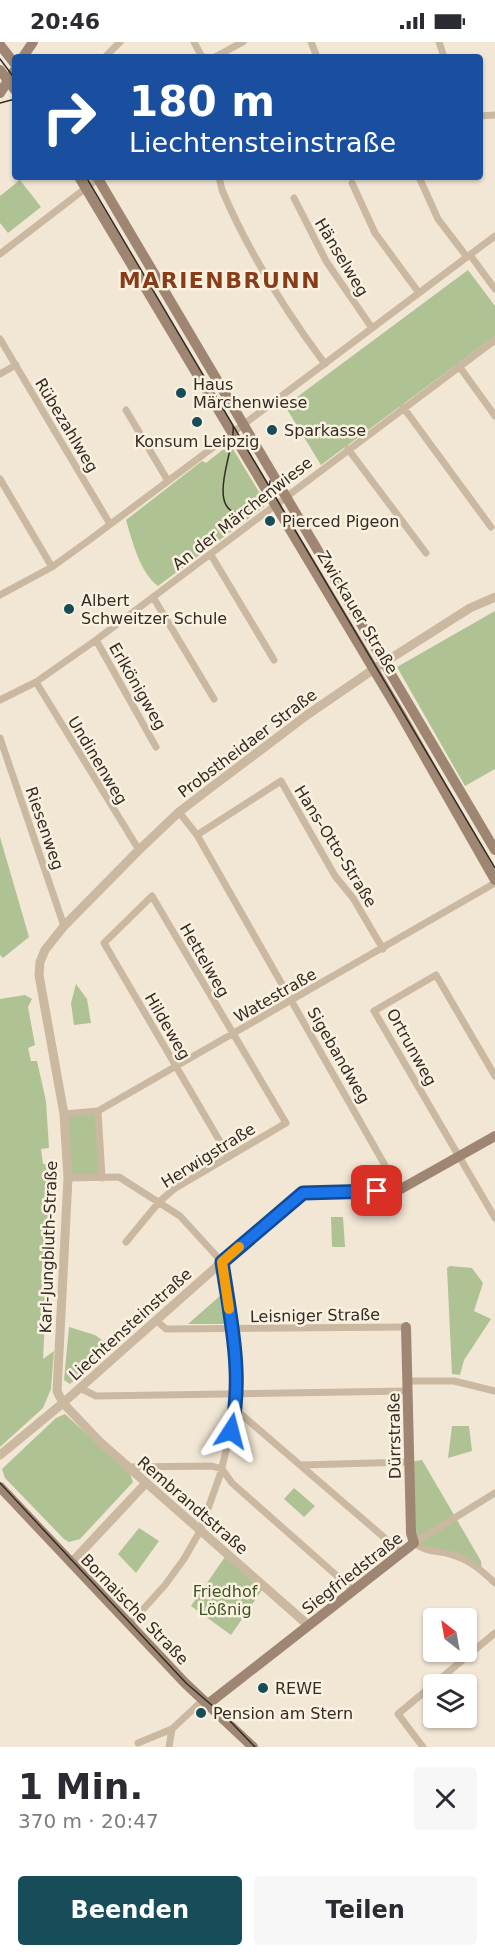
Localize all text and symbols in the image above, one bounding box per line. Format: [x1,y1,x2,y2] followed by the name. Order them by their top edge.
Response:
[30,9,100,34] text: 20:46
[129,77,275,126] text: 180 m
[30,78,108,156] icon: right
[129,127,396,158] text: Liechtensteinstraße
[311,215,372,300] street label: Hänselweg
[119,268,321,293] district label: MARIENBRUNN
[31,375,102,476] street label: Rübezahlweg
[193,375,307,412] place label: Haus Märchenwiese
[174,386,188,400] marker: Haus Märchenwiese
[190,415,204,429] marker: Konsum Leipzig
[284,421,366,440] place label: Sparkasse
[265,423,279,437] marker: Sparkasse
[135,432,259,451] place label: Konsum Leipzig
[169,453,316,574] street label: An der Märchenwiese
[282,512,399,531] place label: Pierced Pigeon
[263,514,277,528] marker: Pierced Pigeon
[313,547,402,677] street label: Zwickauer Straße
[81,591,227,628] place label: Albert Schweitzer Schule
[62,602,76,616] marker: Albert Schweitzer Schule
[105,639,170,733] street label: Erlkönigweg
[174,685,320,802] street label: Probstheidaer Straße
[64,713,131,808] street label: Undinenweg
[290,782,381,911] street label: Hans-Otto-Straße
[21,784,68,872] street label: Riesenweg
[176,920,233,1000] street label: Hettelweg
[231,964,320,1027] street label: Watestraße
[141,989,194,1063] street label: Hildeweg
[303,1004,374,1107] street label: Sigebandweg
[383,1005,441,1089] street label: Ortrunweg
[158,1119,259,1192] street label: Herwigstraße
[36,1160,61,1334] street label: Karl-Jungbluth-Straße
[351,1165,402,1216] pin
[360,1174,393,1207] icon: arrive
[65,1264,196,1384] street label: Liechtensteinstraße
[250,1305,380,1326] street label: Leisniger Straße
[384,1393,405,1479] street label: Dürrstraße
[199,1399,263,1463] position arrow
[134,1452,252,1558] street label: Rembrandtstraße
[298,1528,406,1618] street label: Siegfriedstraße
[77,1550,192,1669] street label: Bornaische Straße
[193,1582,258,1619] park label: Friedhof Lößnig
[423,1608,477,1662] north arrow
[423,1608,477,1728] map controls
[423,1674,477,1728] button: layers
[275,1679,322,1698] place label: REWE
[256,1681,270,1695] marker: REWE
[213,1704,353,1723] place label: Pension am Stern
[194,1706,208,1720] marker: Pension am Stern
[18,1766,143,1807] text: 1 Min.
[414,1767,477,1830] button: close
[18,1809,159,1833] text: 370 m · 20:47
[18,1876,242,1945] button: Beenden
[254,1876,477,1945] button: Teilen

